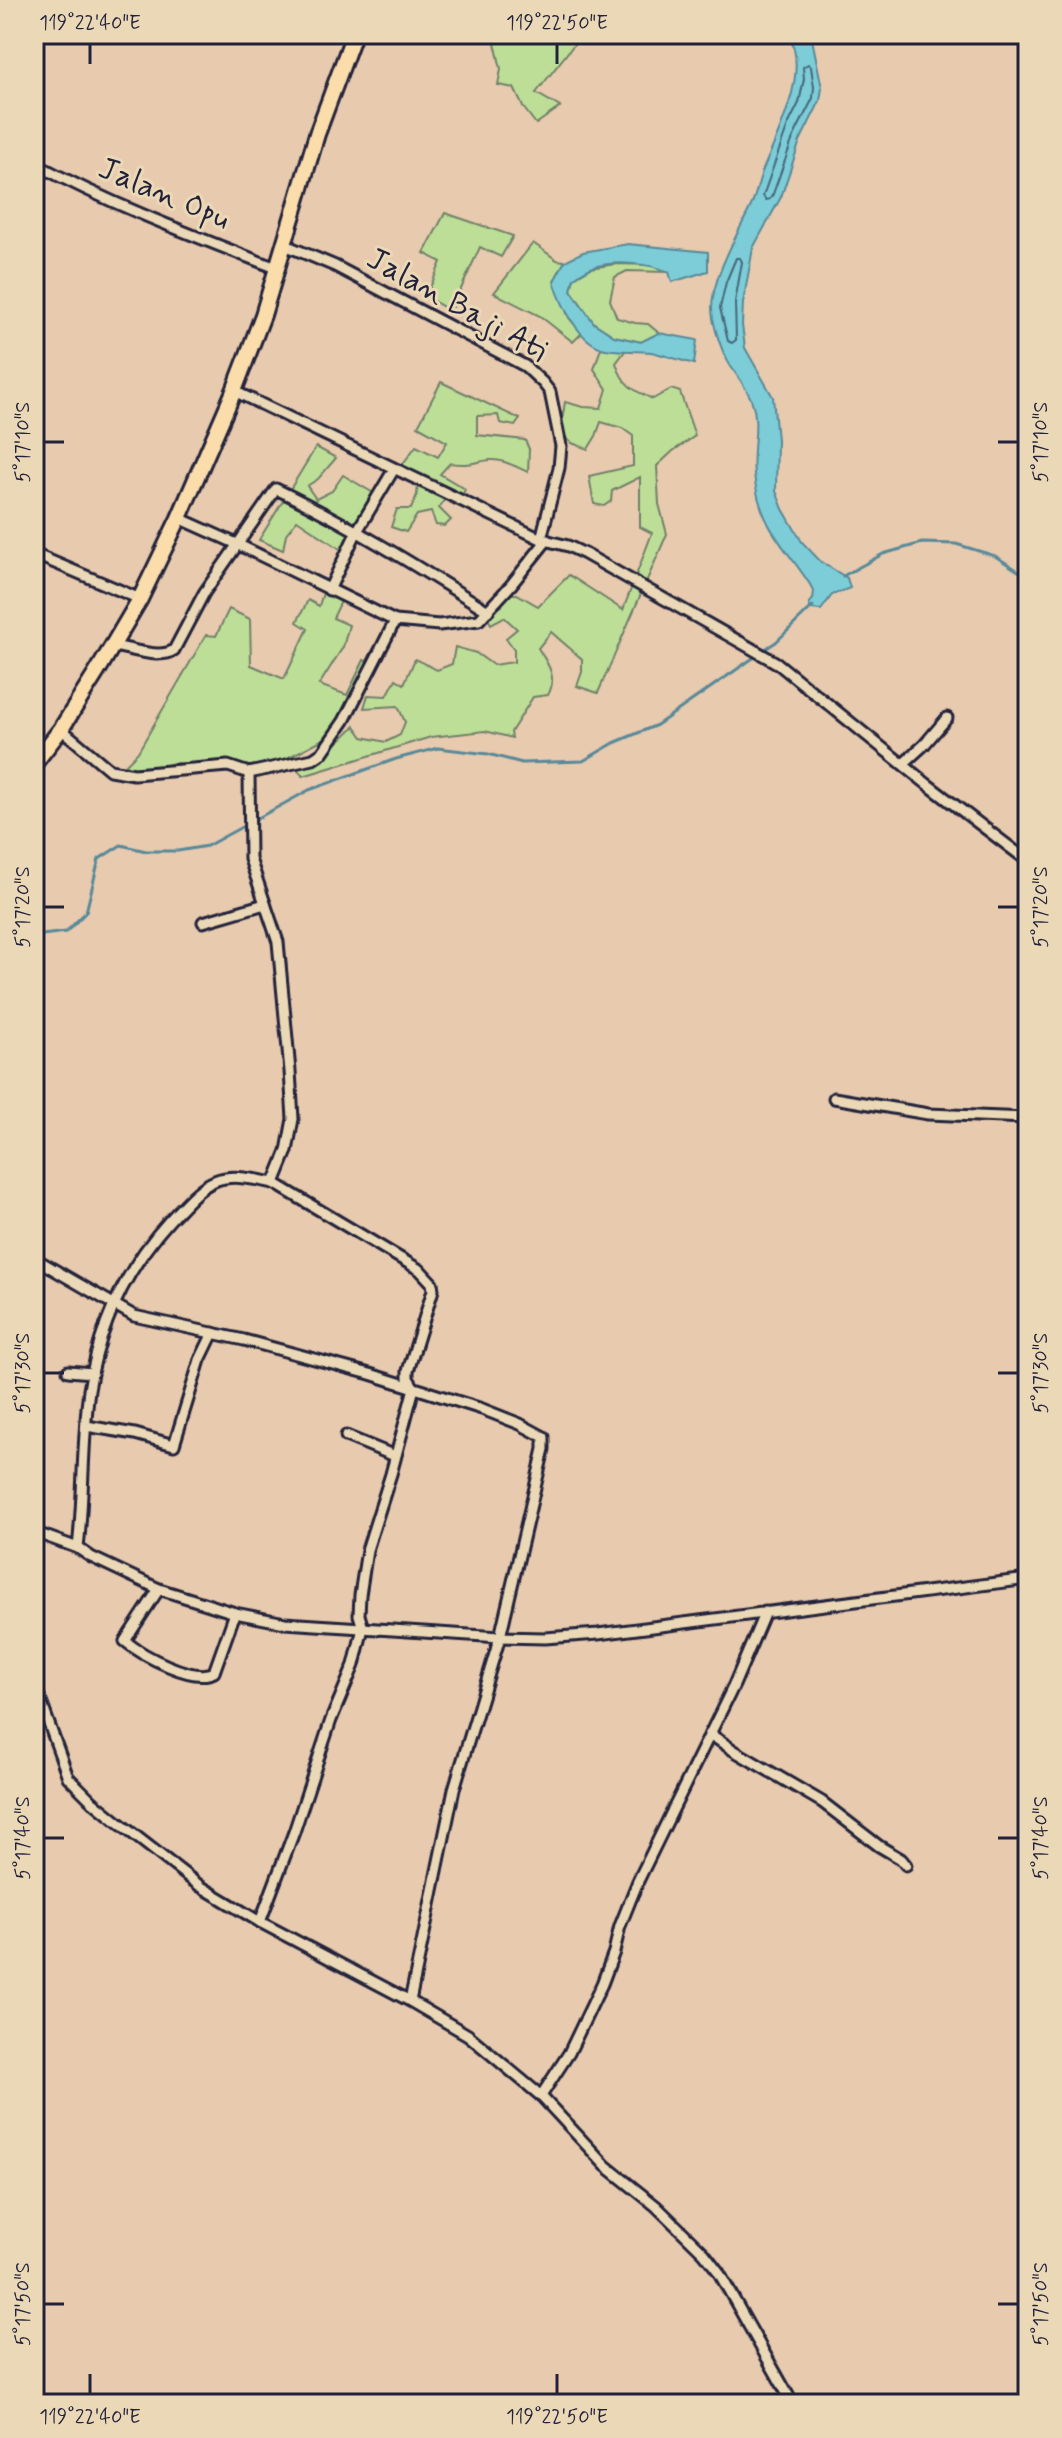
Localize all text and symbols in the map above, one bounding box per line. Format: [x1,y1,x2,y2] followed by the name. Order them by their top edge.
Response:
[39,10,141,37] text: 119°22'40"E
[506,10,608,37] text: 119°22'50"E
[92,148,236,240] street label: Jalan Opu
[359,238,555,372] street label: Jalan Baji Ati
[10,402,37,482] text: 5°17'10"S
[1028,402,1055,482] text: 5°17'10"S
[10,866,37,948] text: 5°17'20"S
[1028,866,1055,948] text: 5°17'20"S
[10,1333,37,1413] text: 5°17'30"S
[1028,1333,1055,1413] text: 5°17'30"S
[10,1796,37,1880] text: 5°17'40"S
[1028,1796,1055,1880] text: 5°17'40"S
[10,2262,37,2346] text: 5°17'50"S
[1028,2262,1055,2346] text: 5°17'50"S
[39,2404,141,2431] text: 119°22'40"E
[506,2404,608,2431] text: 119°22'50"E

